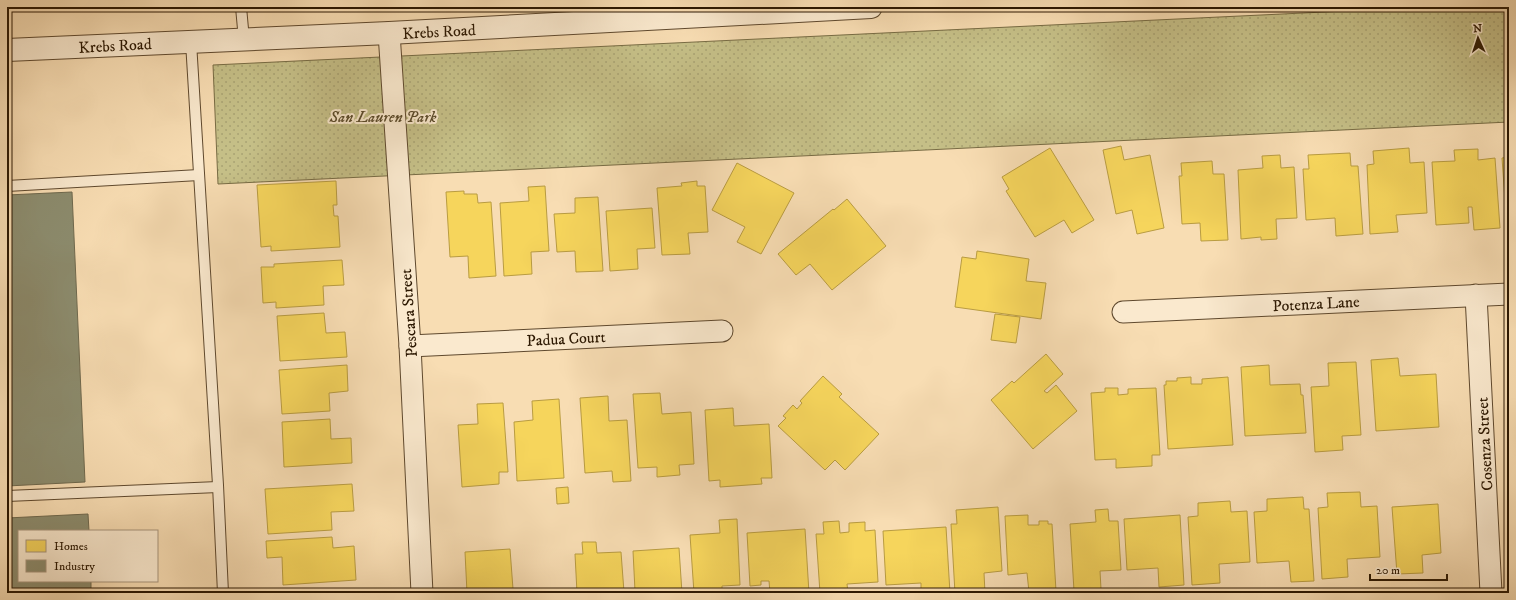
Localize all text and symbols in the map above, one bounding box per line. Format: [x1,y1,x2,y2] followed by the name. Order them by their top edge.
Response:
[1458,18,1498,58] north arrow
[402,20,476,44] street label: Krebs Road
[1473,22,1482,36] text: N
[78,34,152,58] street label: Krebs Road
[328,107,437,127] park label: San Lauren Park
[396,268,422,358] street label: Pescara Street
[1272,292,1361,316] street label: Potenza Lane
[526,327,606,351] street label: Padua Court
[1473,397,1497,491] street label: Cosenza Street
[18,530,158,582] legend
[54,539,88,554] text: Homes
[1370,556,1447,582] scale bar
[54,559,95,574] text: Industry
[1376,563,1400,578] text: 20 m

